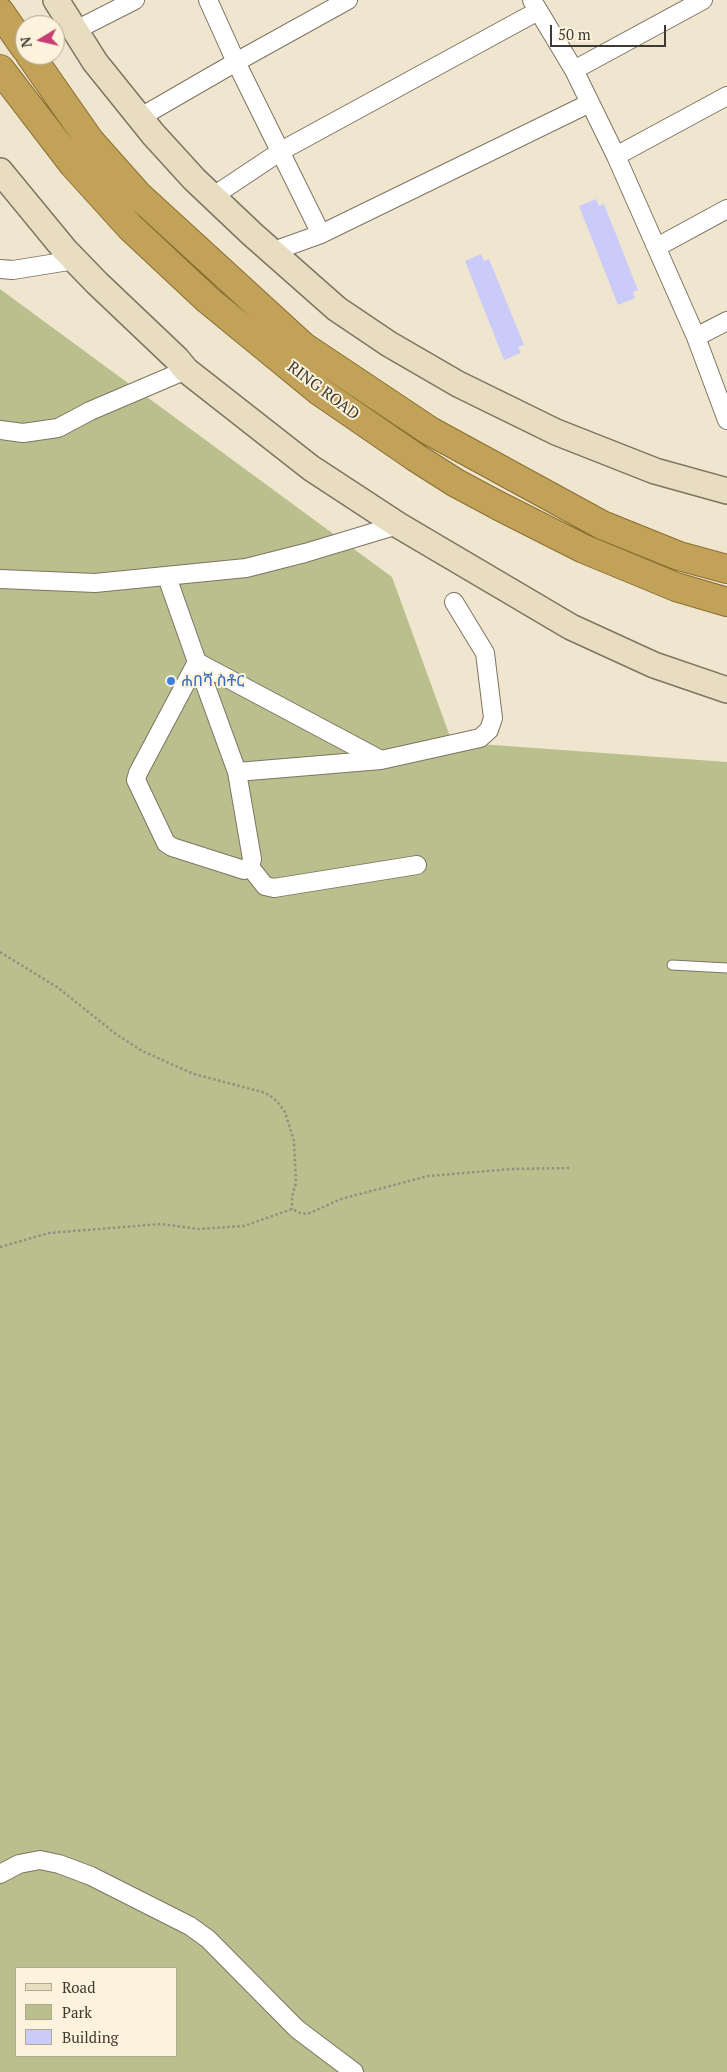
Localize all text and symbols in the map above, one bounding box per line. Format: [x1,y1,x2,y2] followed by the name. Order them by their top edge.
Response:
[15,15,65,65] north arrow
[552,15,668,47] scale bar
[558,24,591,44] text: 50 m
[15,36,36,49] text: N
[283,358,363,424] street label: RING ROAD
[181,671,244,691] place label: ሐበሻ ስቶር
[165,675,177,687] marker: ሐበሻ ስቶር
[15,1967,178,2057] legend
[62,1977,95,1997] text: Road
[62,2002,92,2022] text: Park
[62,2027,119,2047] text: Building

